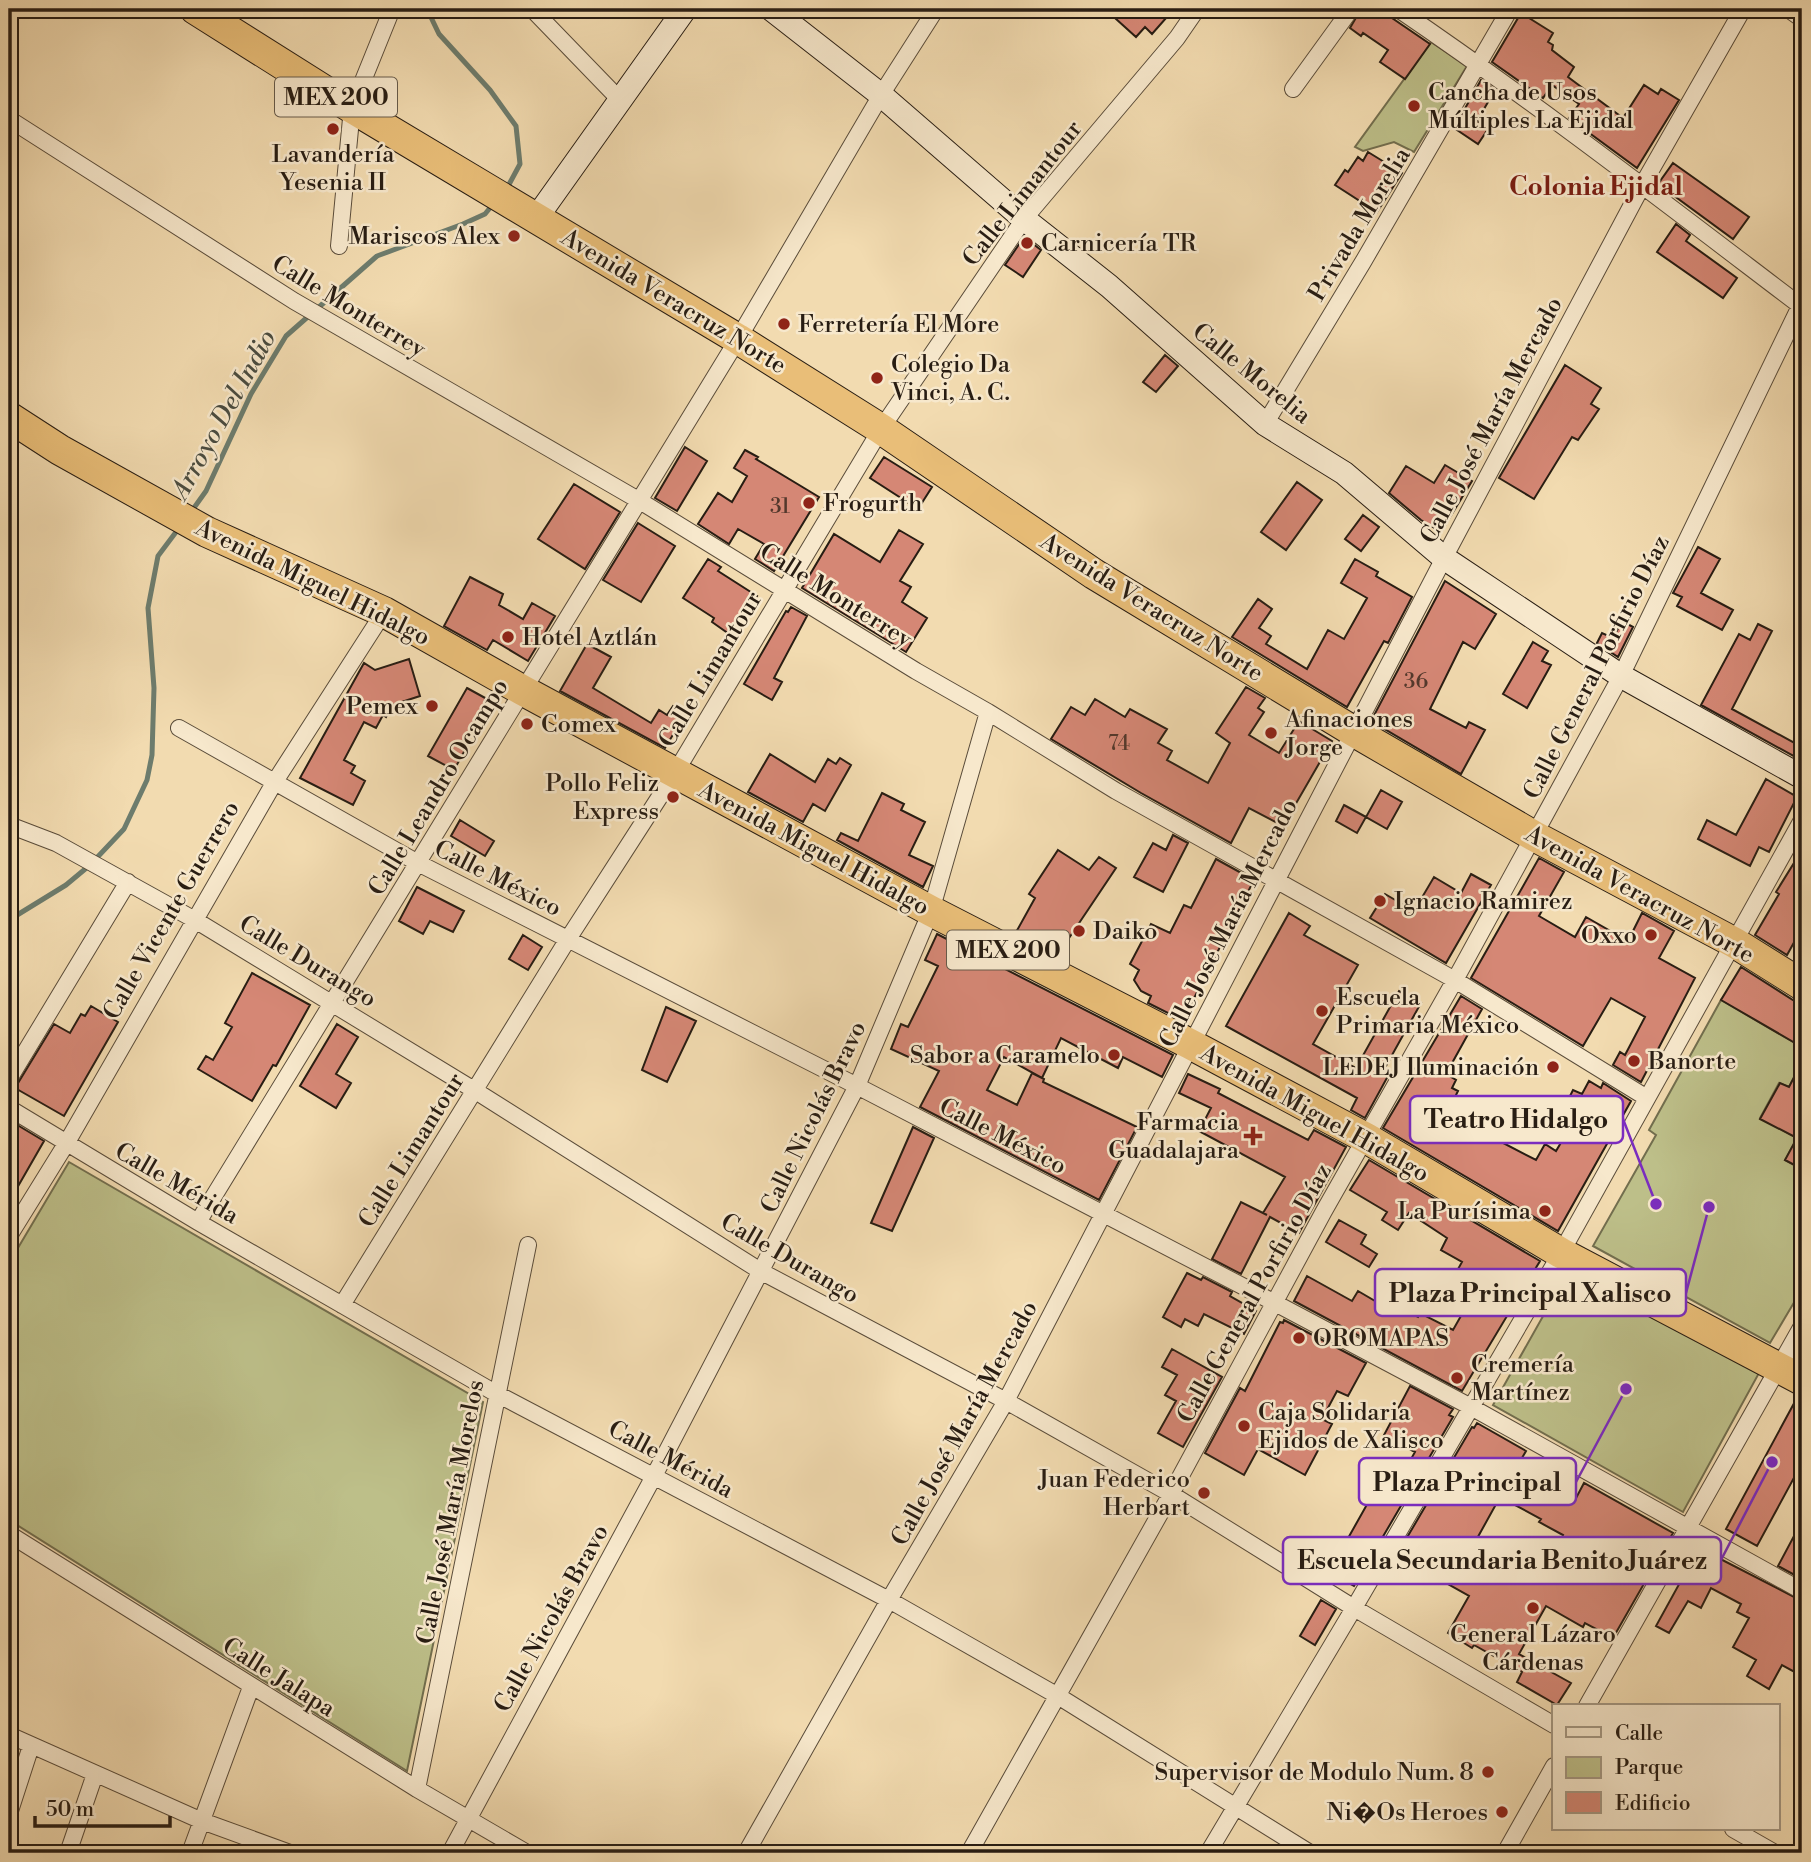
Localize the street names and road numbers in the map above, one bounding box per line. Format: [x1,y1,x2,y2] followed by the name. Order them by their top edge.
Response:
[275,78,397,116] road number: MEX 200
[957,115,1089,273] street label: Calle Limantour
[1302,141,1418,307] street label: Privada Morelia
[555,222,792,381] street label: Avenida Veracruz Norte
[266,249,431,365] street label: Calle Monterrey
[1414,292,1570,549] street label: Calle José María Mercado
[1186,317,1317,431] street label: Calle Morelia
[189,513,435,653] street label: Avenida Miguel Hidalgo
[1034,526,1269,689] street label: Avenida Veracruz Norte
[1517,531,1677,804] street label: Calle General Porfirio Díaz
[754,537,917,655] street label: Calle Monterrey
[652,586,769,753] street label: Calle Limantour
[362,674,516,901] street label: Calle Leandro Ocampo
[692,775,934,923] street label: Avenida Miguel Hidalgo
[1153,794,1305,1053] street label: Calle José María Mercado
[97,796,247,1025] street label: Calle Vicente Guerrero
[1519,819,1759,970] street label: Avenida Veracruz Norte
[429,834,566,924] street label: Calle México
[233,909,382,1015] street label: Calle Durango
[947,931,1069,970] road number: MEX 200
[754,1017,873,1218] street label: Calle Nicolás Bravo
[1194,1038,1434,1189] street label: Avenida Miguel Hidalgo
[352,1068,471,1234] street label: Calle Limantour
[934,1092,1071,1182] street label: Calle México
[109,1136,244,1232] street label: Calle Mérida
[1171,1159,1339,1428] street label: Calle General Porfirio Díaz
[715,1207,864,1311] street label: Calle Durango
[885,1296,1045,1551] street label: Calle José María Mercado
[411,1378,491,1647] street label: Calle José María Morelos
[603,1414,739,1506] street label: Calle Mérida
[488,1519,616,1718] street label: Calle Nicolás Bravo
[216,1631,341,1725] street label: Calle Jalapa

